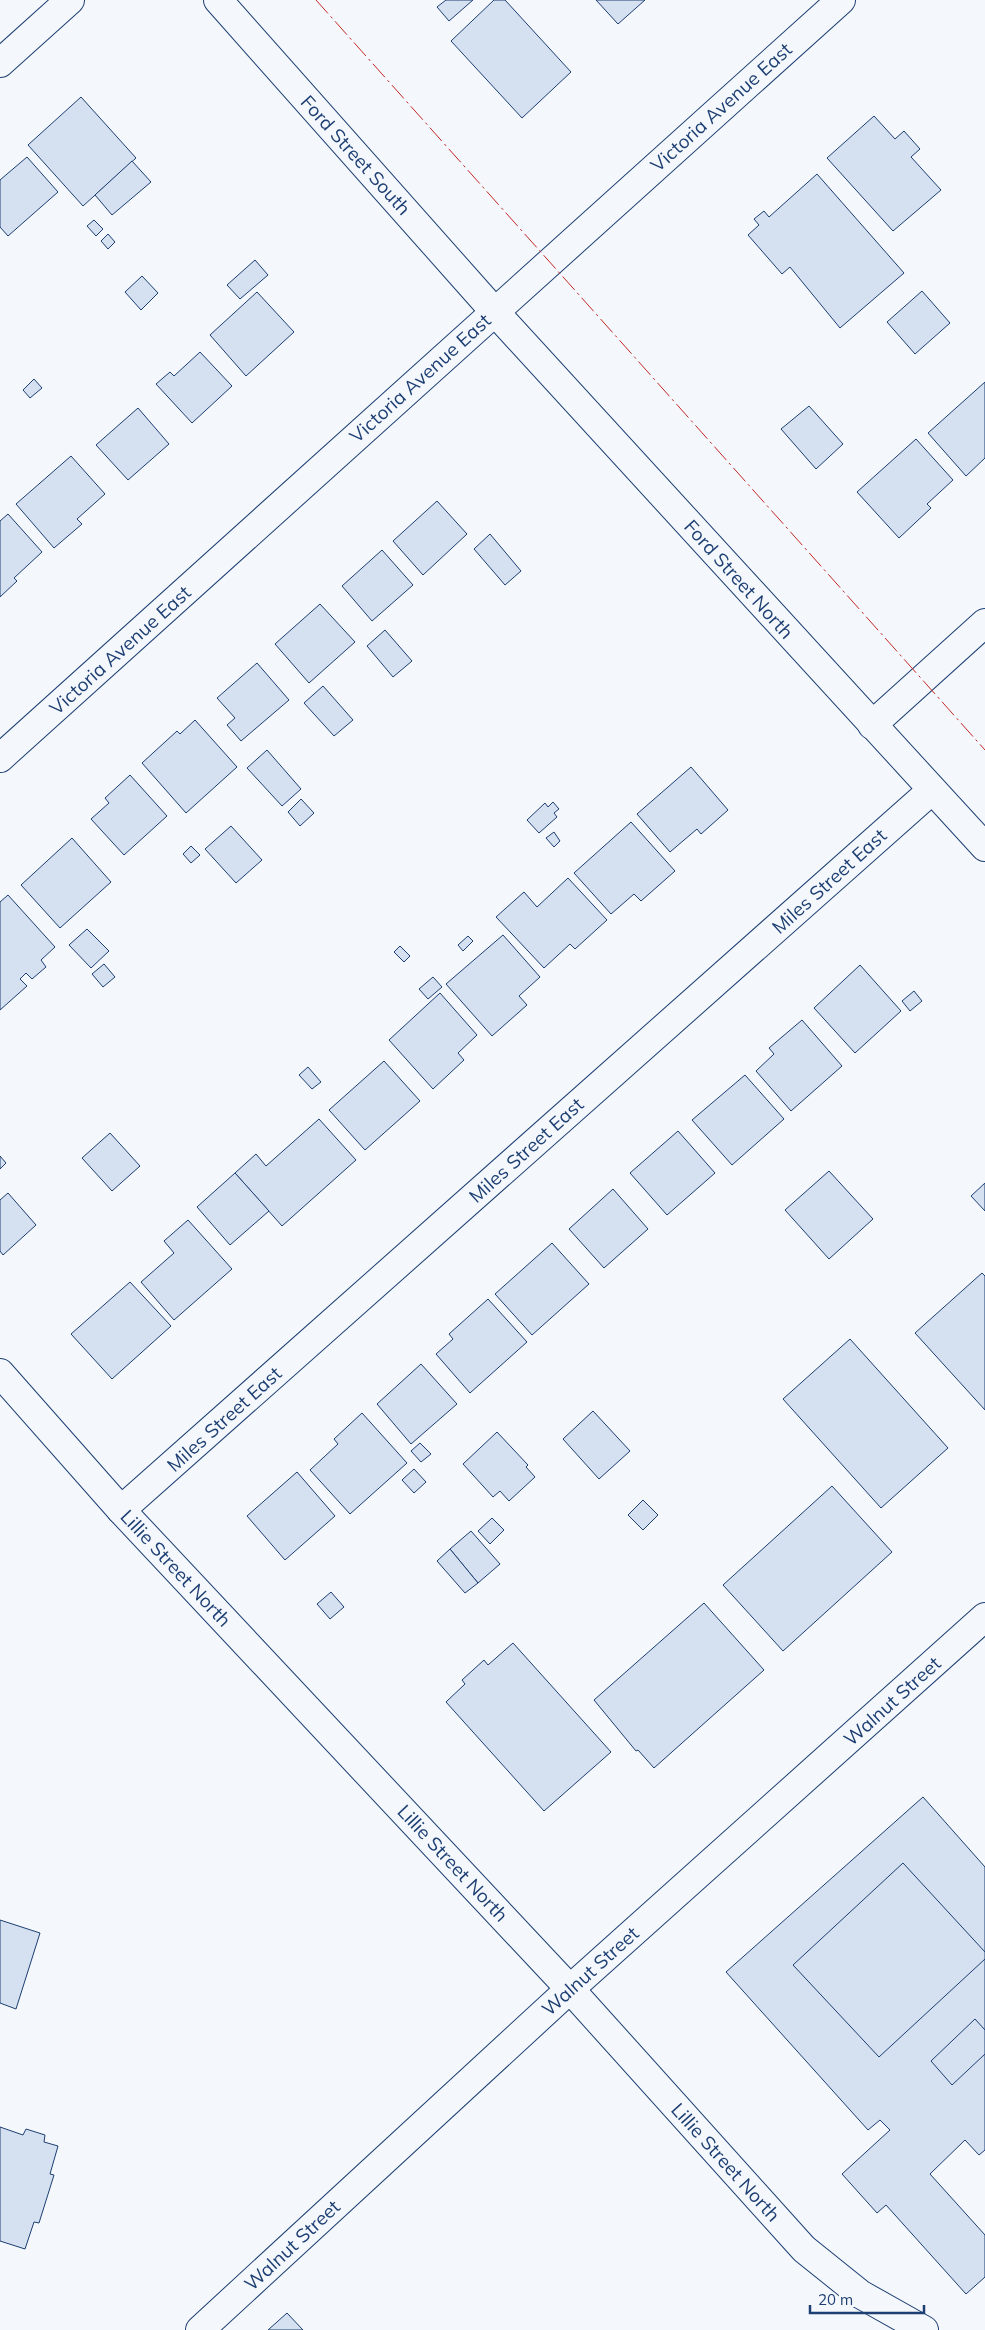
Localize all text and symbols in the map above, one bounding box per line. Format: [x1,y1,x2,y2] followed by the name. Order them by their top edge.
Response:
[645,37,797,177] street label: Victoria Avenue East
[296,90,416,220] street label: Ford Street South
[344,308,496,448] street label: Victoria Avenue East
[679,514,799,644] street label: Ford Street North
[44,580,196,720] street label: Victoria Avenue East
[767,823,892,939] street label: Miles Street East
[464,1092,589,1208] street label: Miles Street East
[162,1361,287,1477] street label: Miles Street East
[116,1504,236,1632] street label: Lillie Street North
[839,1651,946,1751] street label: Walnut Street
[393,1799,513,1927] street label: Lillie Street North
[537,1921,644,2021] street label: Walnut Street
[666,2098,786,2226] street label: Lillie Street North
[239,2194,345,2295] street label: Walnut Street
[810,2282,924,2314] scale bar
[818,2290,853,2309] text: 20 m

